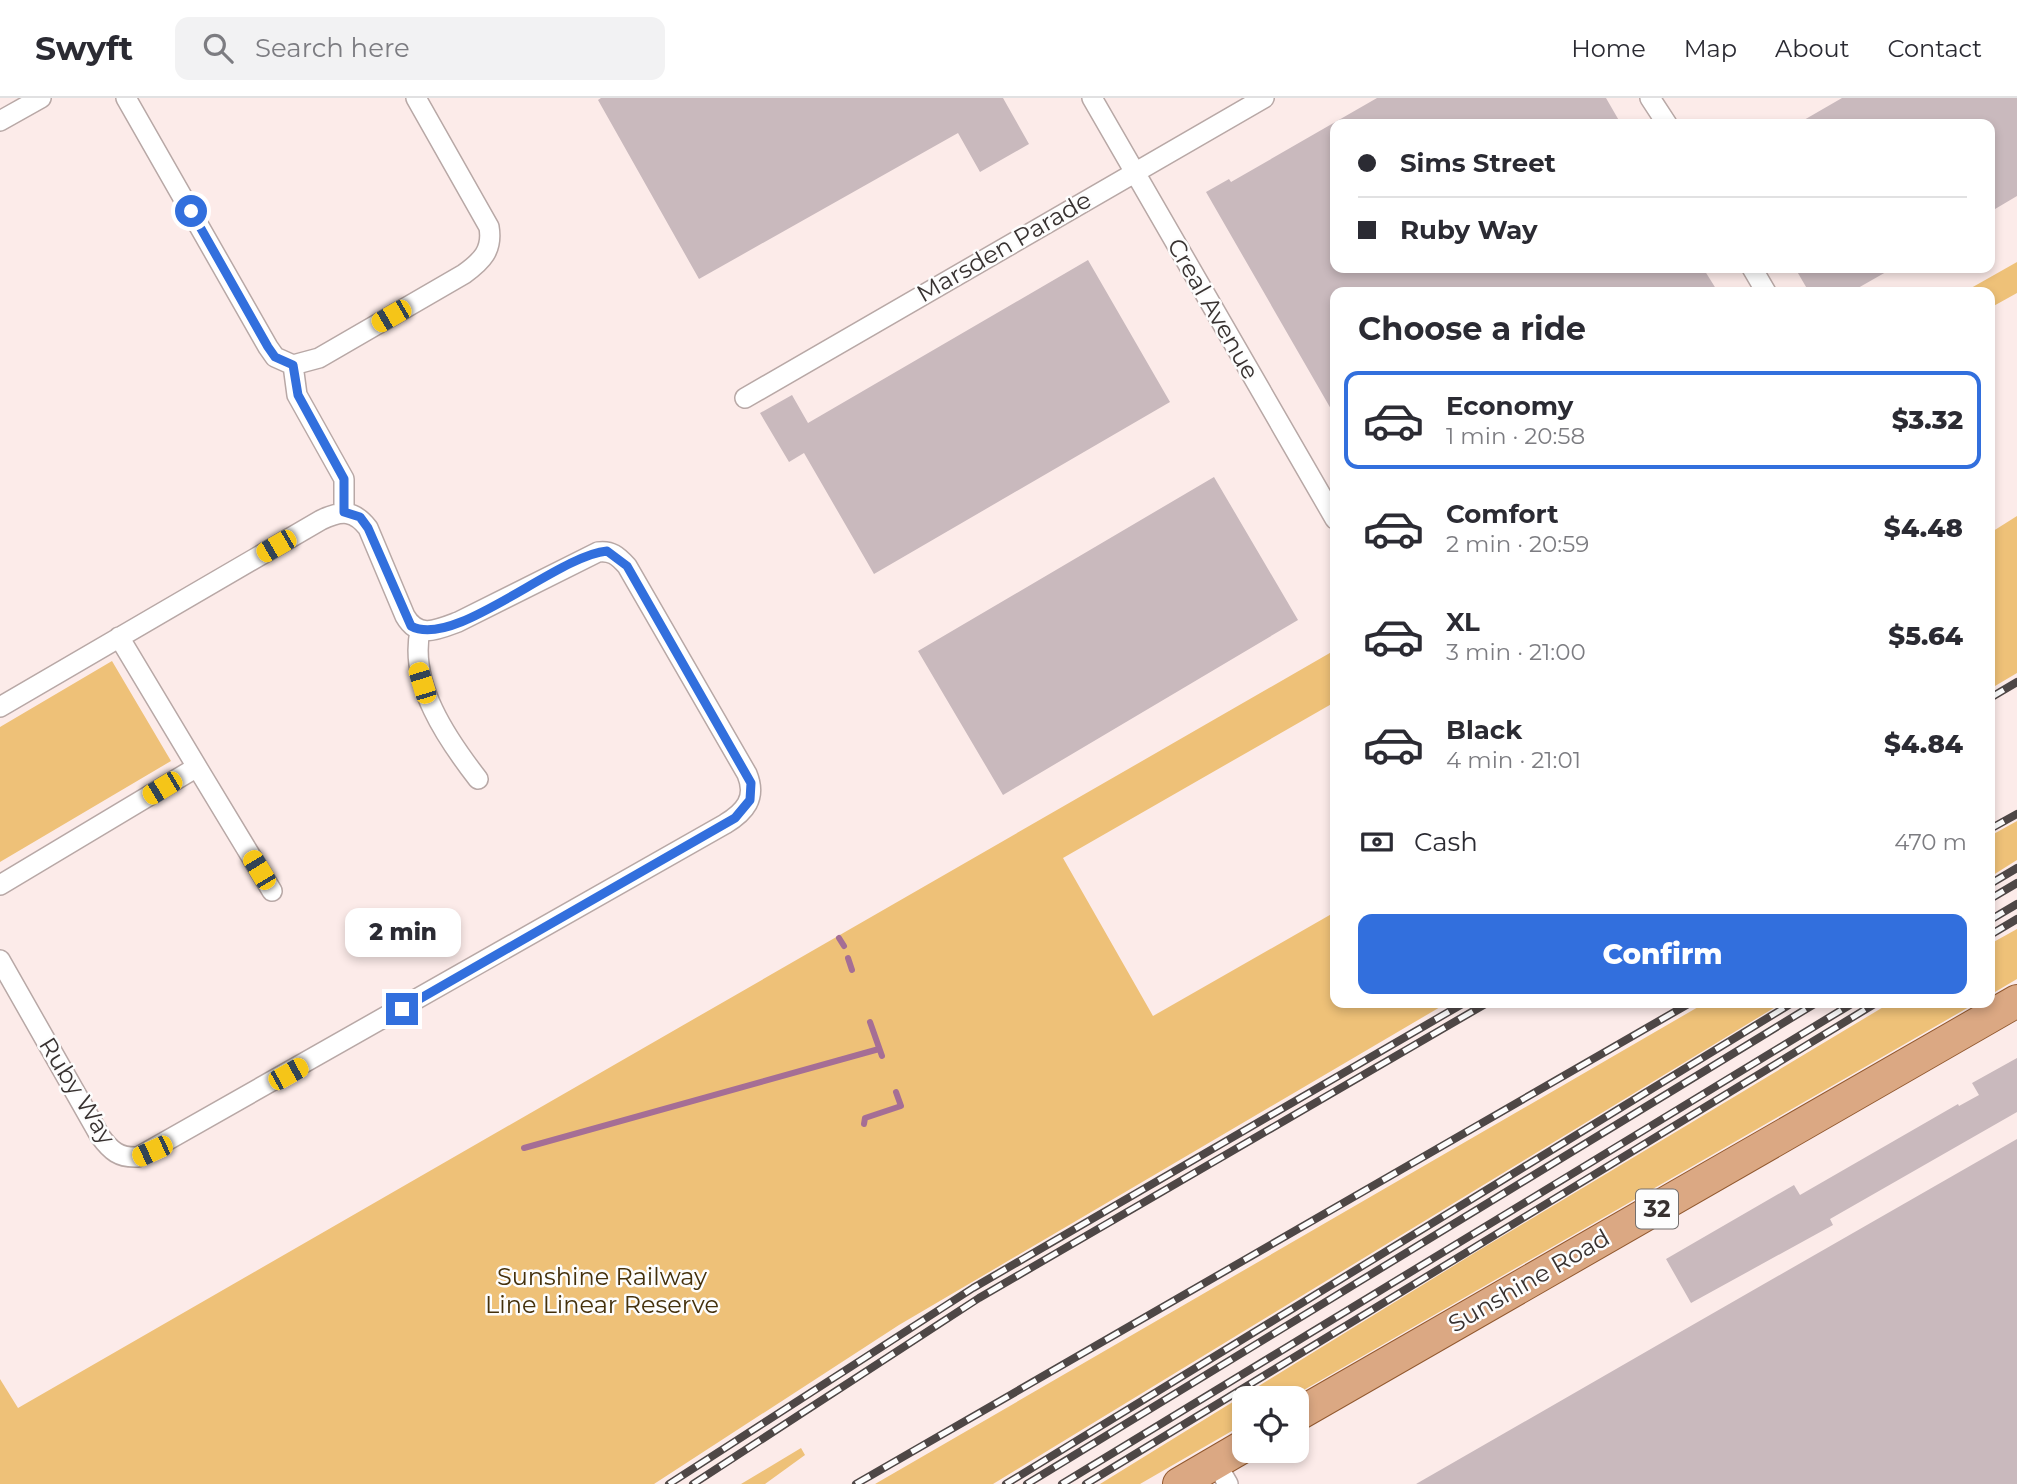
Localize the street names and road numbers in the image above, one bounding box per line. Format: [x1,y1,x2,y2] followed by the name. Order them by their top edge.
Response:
[912,185,1096,308] street label: Marsden Parade
[1161,233,1265,384] street label: Creal Avenue
[33,1032,122,1150] street label: Ruby Way
[1636,1190,1678,1228] road number: 32
[1443,1223,1614,1338] street label: Sunshine Road

